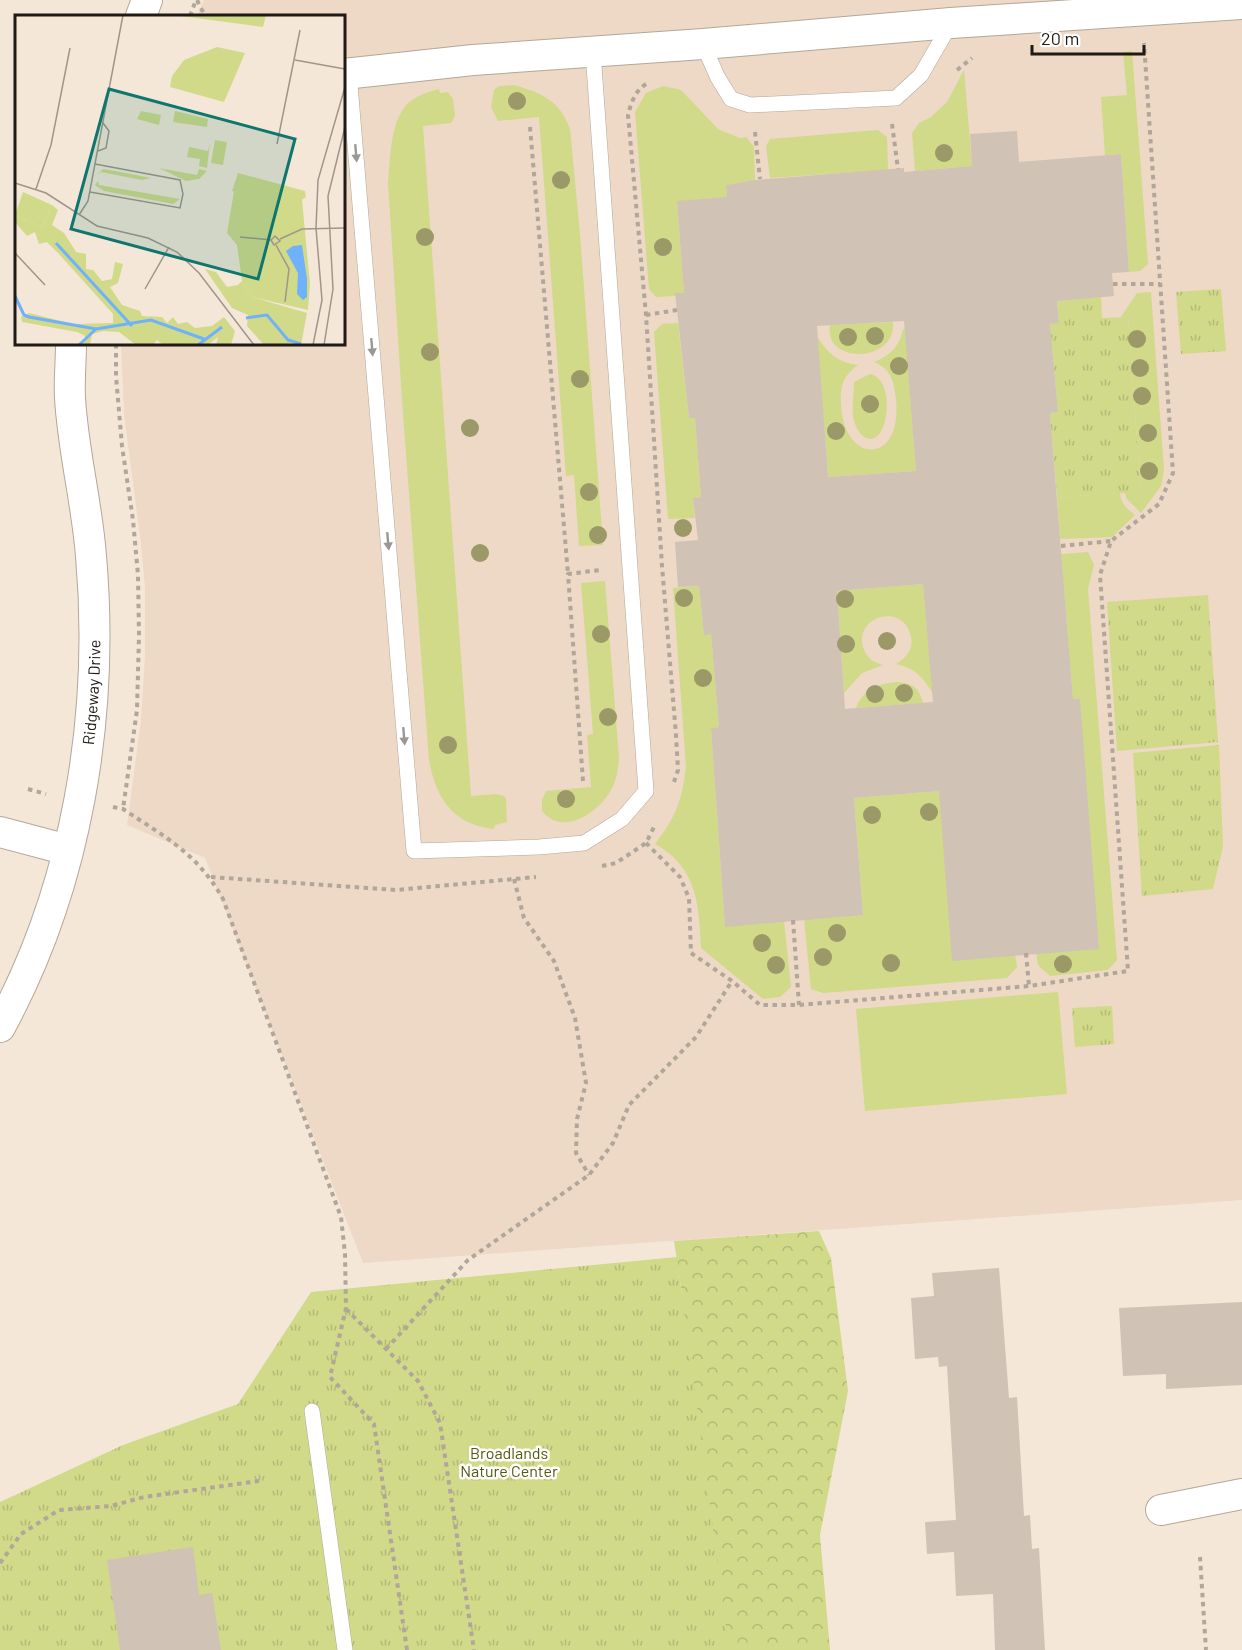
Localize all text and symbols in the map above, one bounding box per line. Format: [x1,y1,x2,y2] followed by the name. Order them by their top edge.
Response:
[15,15,345,345] inset map
[1032,18,1144,56] scale bar
[1041,27,1079,49] text: 20 m
[351,143,361,162] one-way arrow
[367,338,377,357] one-way arrow
[383,532,393,551] one-way arrow
[78,640,103,746] street label: Ridgeway Drive
[399,726,409,745] one-way arrow
[460,1443,558,1480] park label: Broadlands Nature Center

